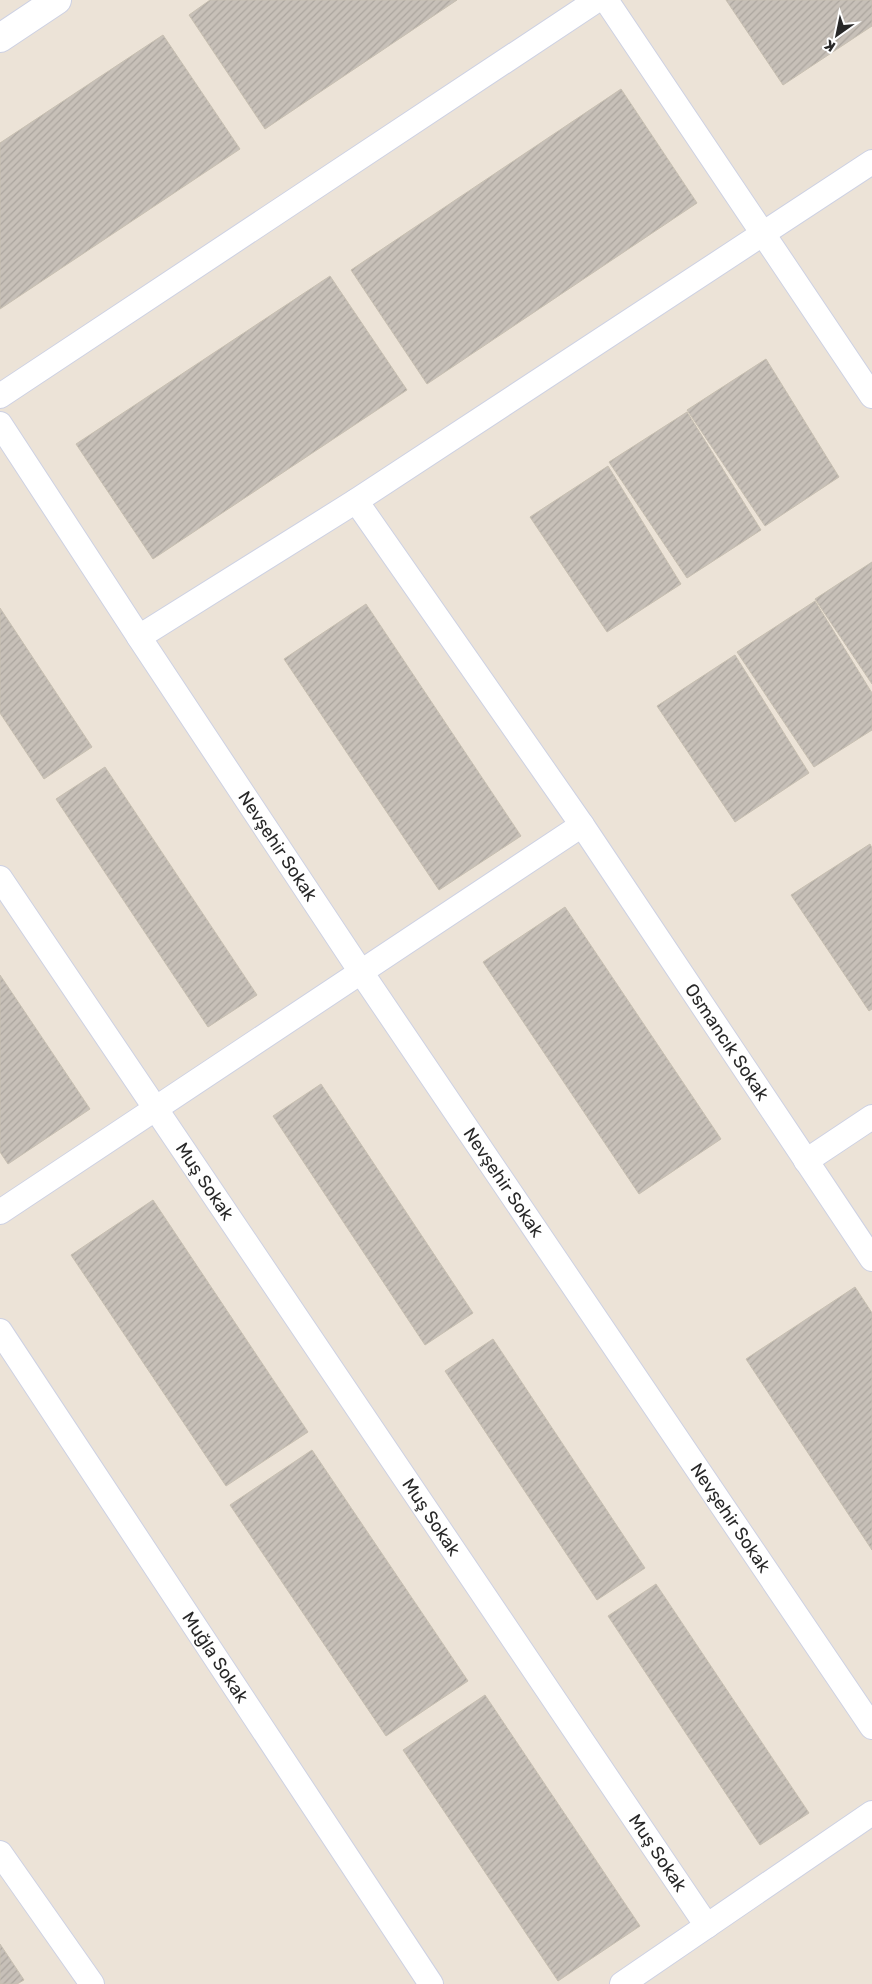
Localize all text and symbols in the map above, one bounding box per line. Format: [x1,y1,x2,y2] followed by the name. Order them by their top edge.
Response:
[812,10,862,60] north arrow
[821,35,839,55] text: K
[233,787,322,906] street label: Nevşehir Sokak
[680,979,774,1105] street label: Osmancık Sokak
[459,1124,549,1242] street label: Nevşehir Sokak
[171,1139,239,1225] street label: Muş Sokak
[686,1459,776,1577] street label: Nevşehir Sokak
[397,1474,465,1561] street label: Muş Sokak
[177,1608,254,1708] street label: Muğla Sokak
[624,1810,692,1896] street label: Muş Sokak

